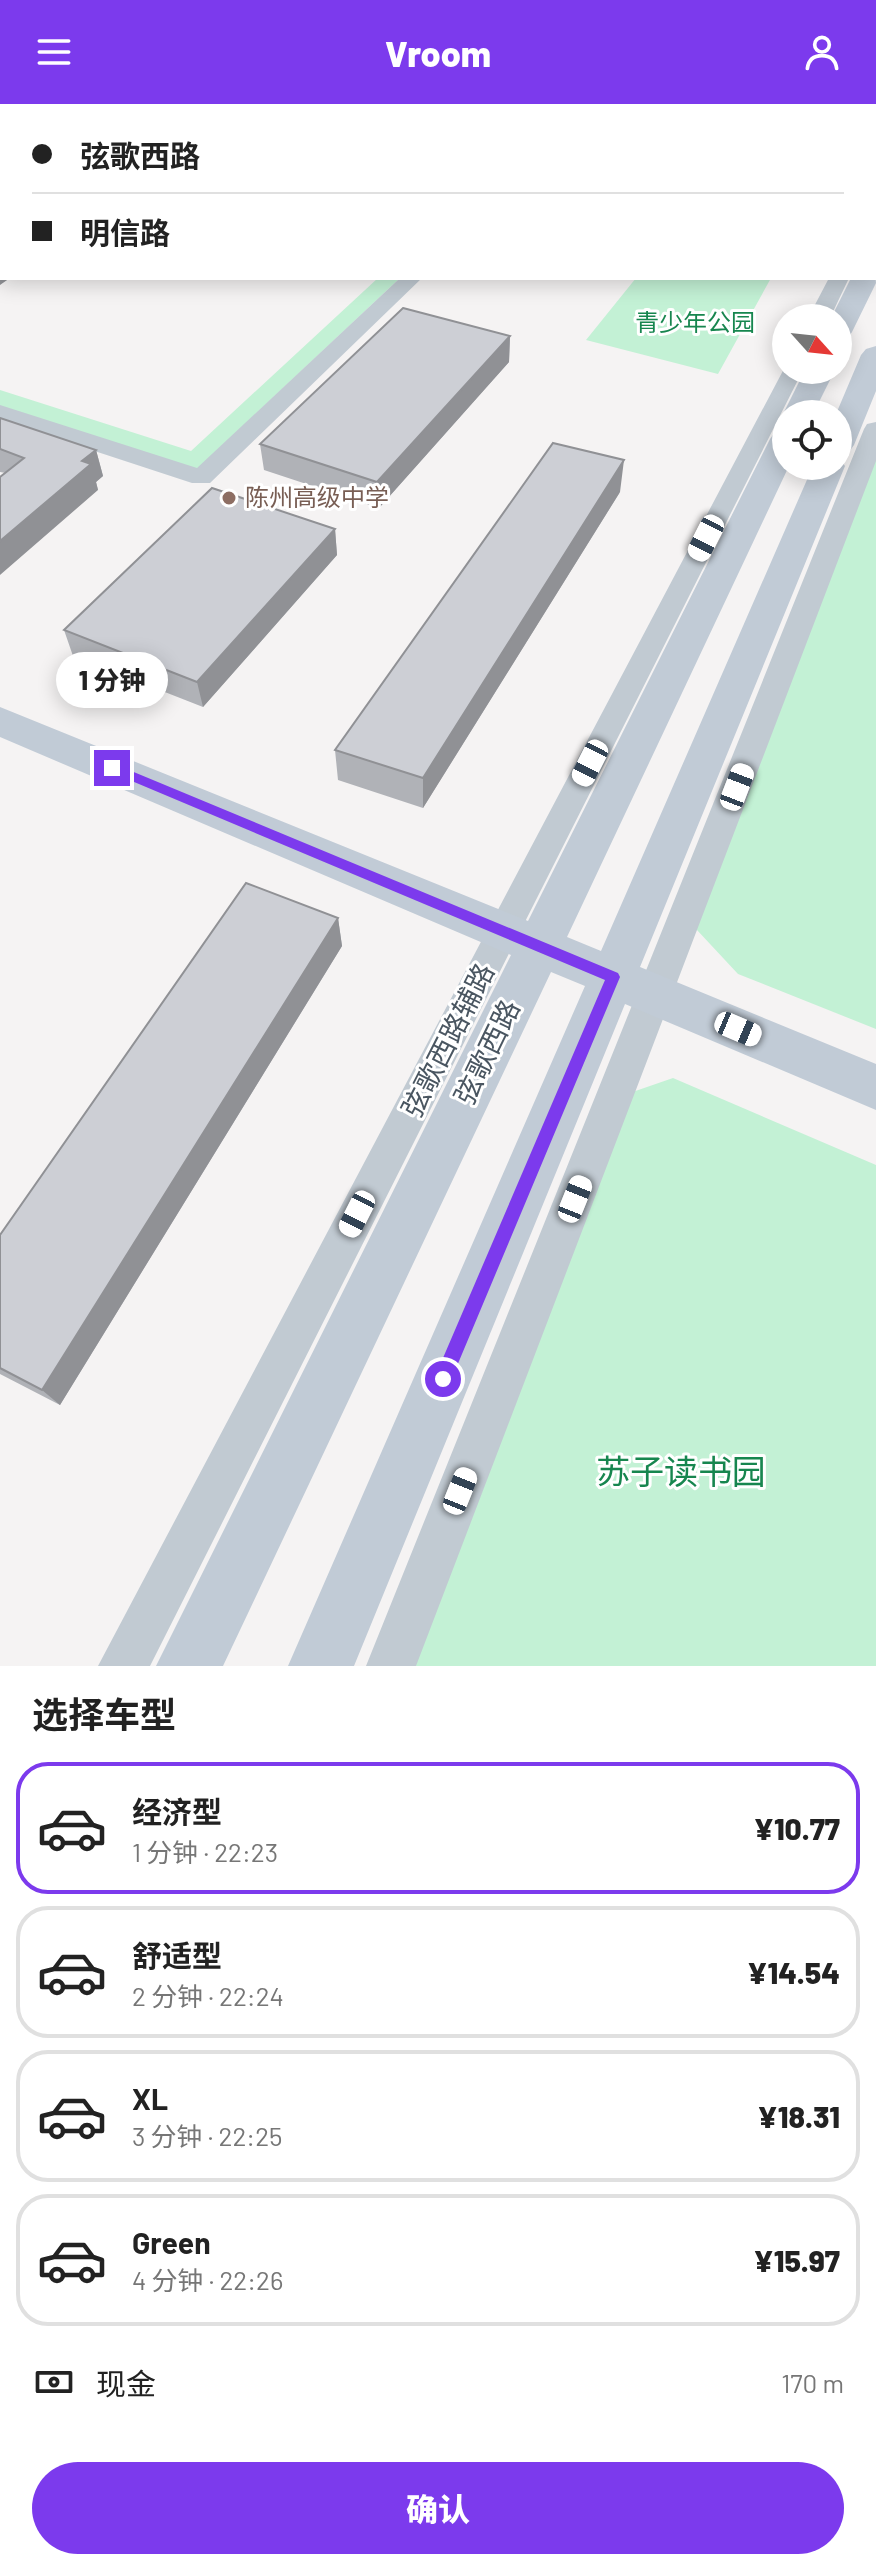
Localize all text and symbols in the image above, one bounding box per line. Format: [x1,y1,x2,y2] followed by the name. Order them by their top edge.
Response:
[32,30,76,74] icon: menu
[800,30,844,74] icon: person
[385,31,491,74] text: Vroom
[80,137,200,173] text: 弦歌西路
[80,214,170,250] text: 明信路
[772,304,852,384] north arrow
[772,304,852,480] map controls
[635,307,755,336] park label: 青少年公园
[772,400,852,480] button: locate
[245,482,389,511] place label: 陈州高级中学
[220,489,238,507] marker: 陈州高级中学
[684,511,728,565] car
[56,652,168,708] callout: 1 分钟
[79,664,145,695] text: 1 分钟
[568,736,612,790] car
[94,750,130,786] route end
[717,760,757,814] car
[395,958,501,1122] street label: 弦歌西路辅路
[447,994,527,1110] street label: 弦歌西路
[711,1009,765,1049] car
[555,1172,595,1226] car
[335,1187,379,1241] car
[425,1361,461,1397] route start
[596,1450,766,1491] park label: 苏子读书园
[440,1464,480,1518] car
[32,1692,176,1735] text: 选择车型
[36,1792,108,1864] icon: car
[132,1793,222,1829] text: 经济型
[753,1810,840,1846] text: ¥10.77
[132,1836,278,1867] text: 1 分钟 · 22:23
[36,1936,108,2008] icon: car
[132,1937,222,1973] text: 舒适型
[747,1954,840,1990] text: ¥14.54
[132,1980,284,2011] text: 2 分钟 · 22:24
[36,2080,108,2152] icon: car
[132,2080,168,2116] text: XL
[757,2098,840,2134] text: ¥18.31
[132,2120,282,2151] text: 3 分钟 · 22:25
[36,2224,108,2296] icon: car
[132,2224,211,2260] text: Green
[753,2242,840,2278] text: ¥15.97
[132,2264,283,2295] text: 4 分钟 · 22:26
[32,2360,76,2404] icon: cash
[96,2365,156,2401] text: 现金
[781,2367,844,2398] text: 170 m
[32,2462,844,2554] button: 确认

